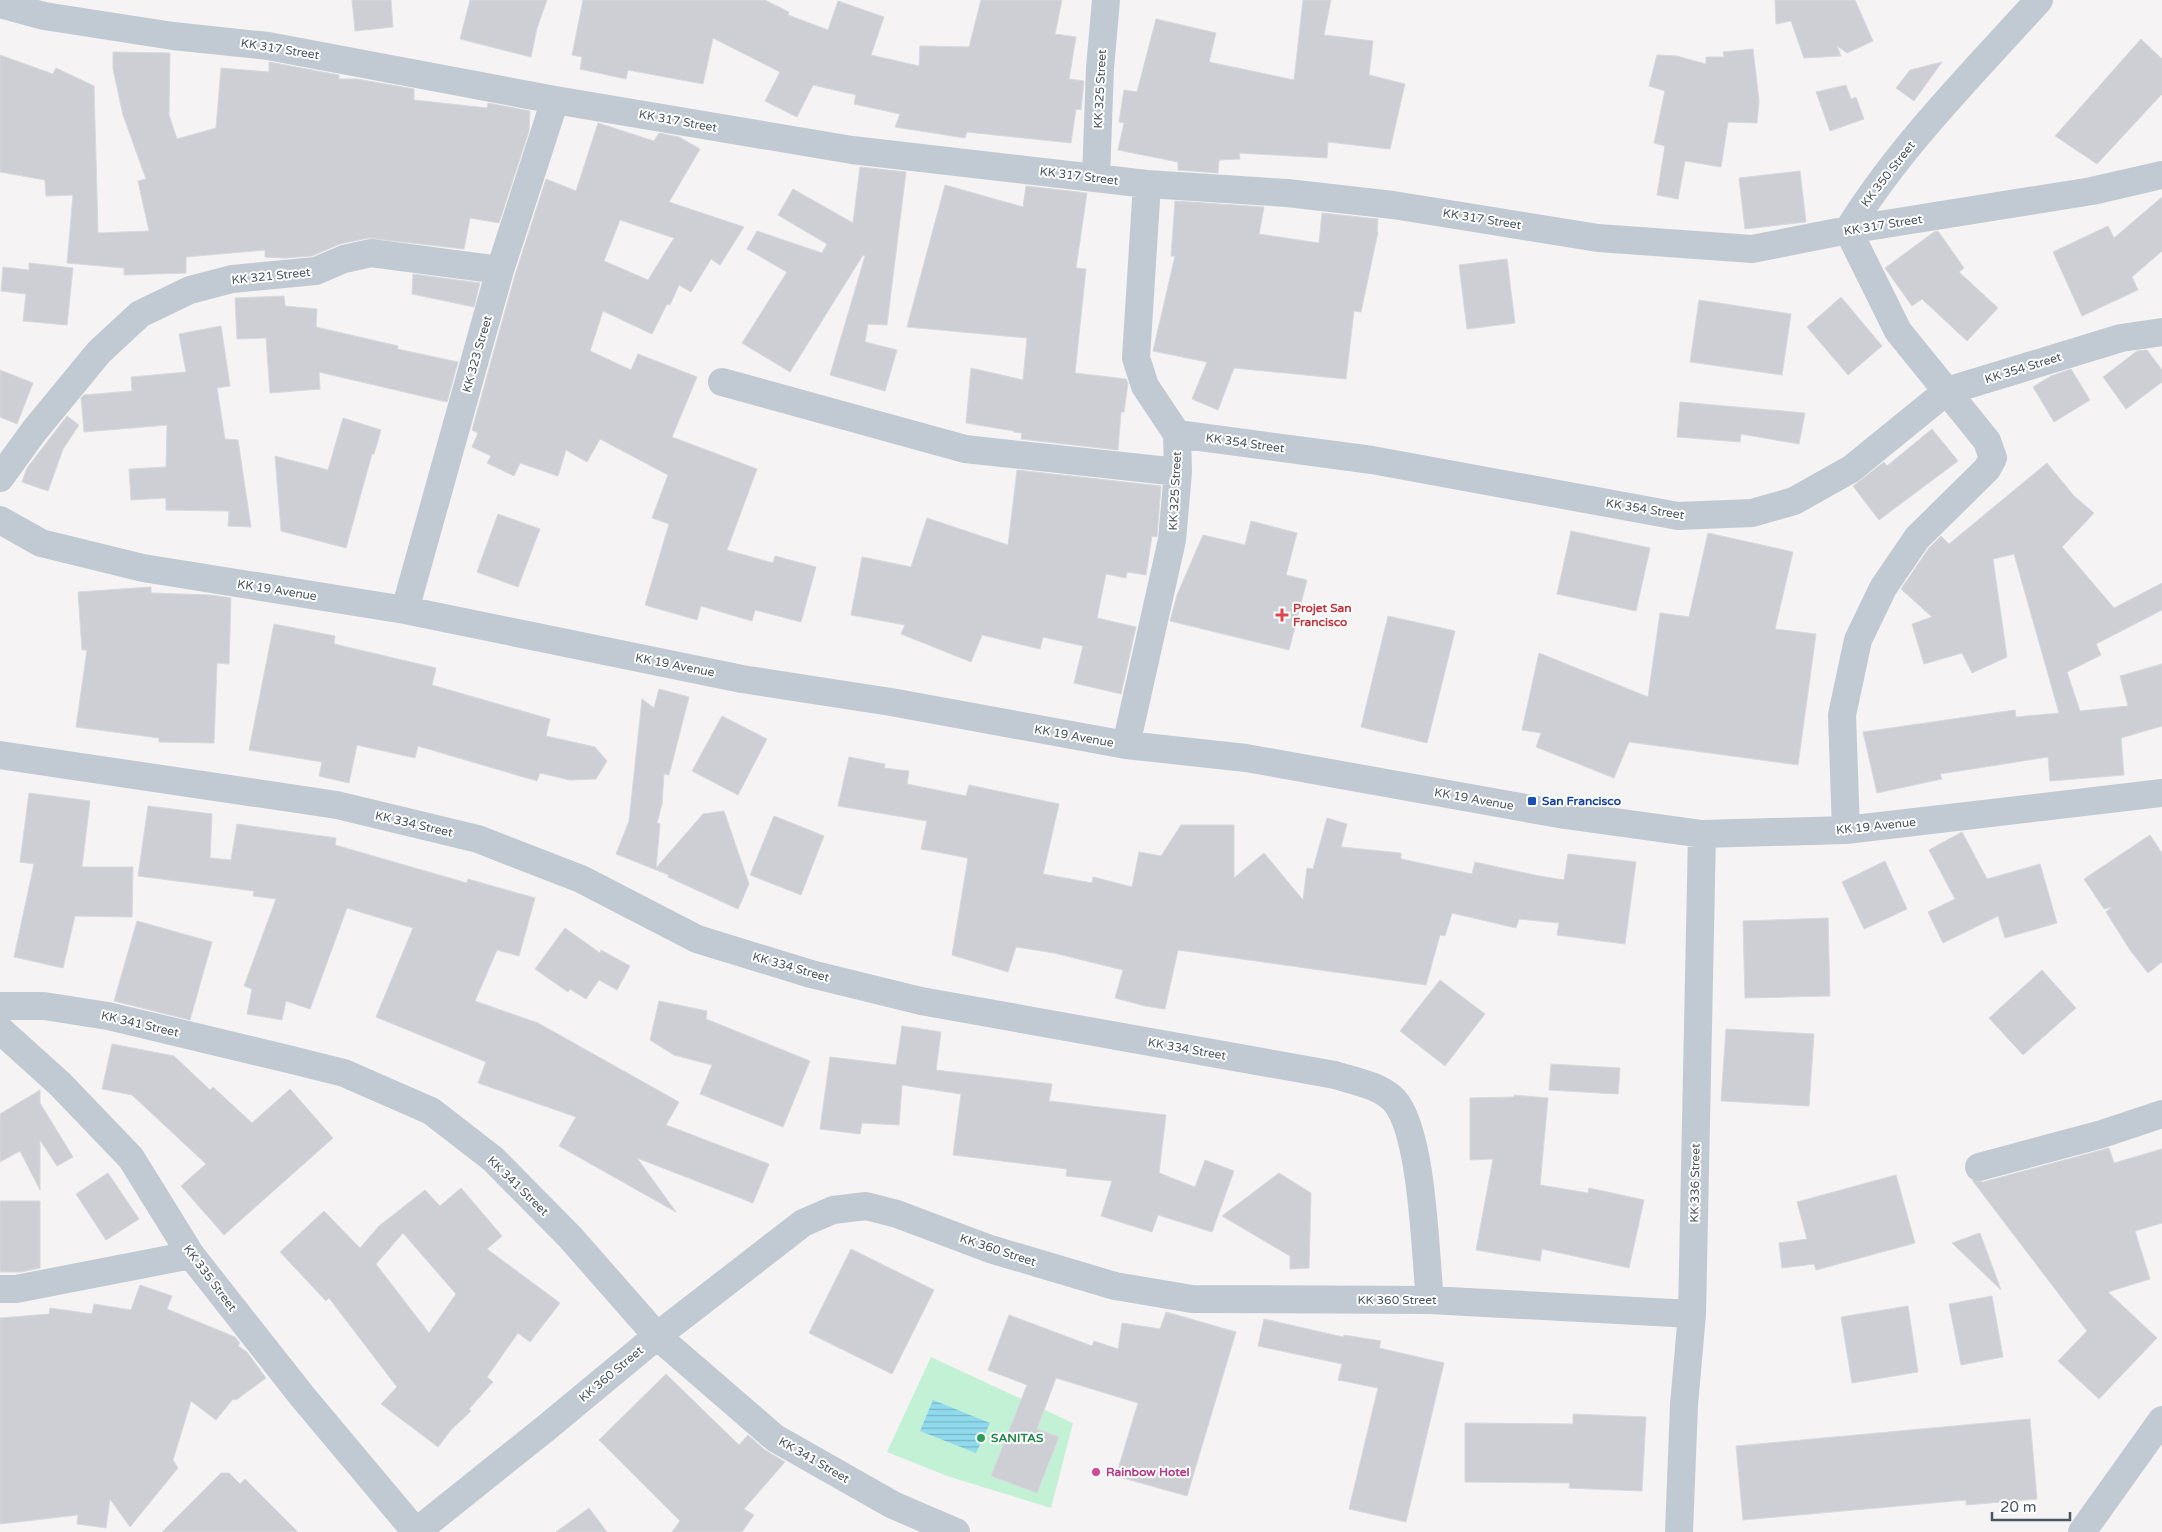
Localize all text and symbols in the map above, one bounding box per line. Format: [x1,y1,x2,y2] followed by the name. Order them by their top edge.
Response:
[240,36,321,62] street label: KK 317 Street
[1091,49,1109,129] street label: KK 325 Street
[638,107,719,135] street label: KK 317 Street
[1858,138,1918,210] street label: KK 350 Street
[1039,164,1120,188] street label: KK 317 Street
[1442,206,1523,232] street label: KK 317 Street
[1843,212,1924,238] street label: KK 317 Street
[231,265,312,287] street label: KK 321 Street
[459,314,495,394] street label: KK 323 Street
[1983,350,2063,386] street label: KK 354 Street
[1205,431,1286,456] street label: KK 354 Street
[1166,451,1184,531] street label: KK 325 Street
[1605,496,1686,522] street label: KK 354 Street
[236,577,318,603] street label: KK 19 Avenue
[1293,601,1352,629] place label: Projet San Francisco
[1275,608,1289,622] marker: Projet San Francisco
[634,650,716,680] street label: KK 19 Avenue
[1033,722,1115,750] street label: KK 19 Avenue
[1433,785,1515,813] street label: KK 19 Avenue
[1542,794,1621,808] place label: San Francisco
[1526,795,1538,807] marker: San Francisco
[374,808,455,840] street label: KK 334 Street
[1835,815,1917,837] street label: KK 19 Avenue
[751,949,831,985] street label: KK 334 Street
[100,1008,181,1040] street label: KK 341 Street
[1147,1035,1228,1063] street label: KK 334 Street
[1687,1143,1703,1223] street label: KK 336 Street
[485,1153,552,1219] street label: KK 341 Street
[958,1231,1038,1269] street label: KK 360 Street
[181,1242,240,1314] street label: KK 335 Street
[1357,1293,1437,1307] street label: KK 360 Street
[576,1343,646,1405] street label: KK 360 Street
[991,1431,1044,1445] place label: SANITAS
[975,1432,987,1444] marker: SANITAS
[776,1434,852,1486] street label: KK 341 Street
[1106,1465,1189,1479] place label: Rainbow Hotel
[1090,1466,1102,1478] marker: Rainbow Hotel
[1992,1490,2070,1522] scale bar
[2000,1498,2037,1516] text: 20 m

